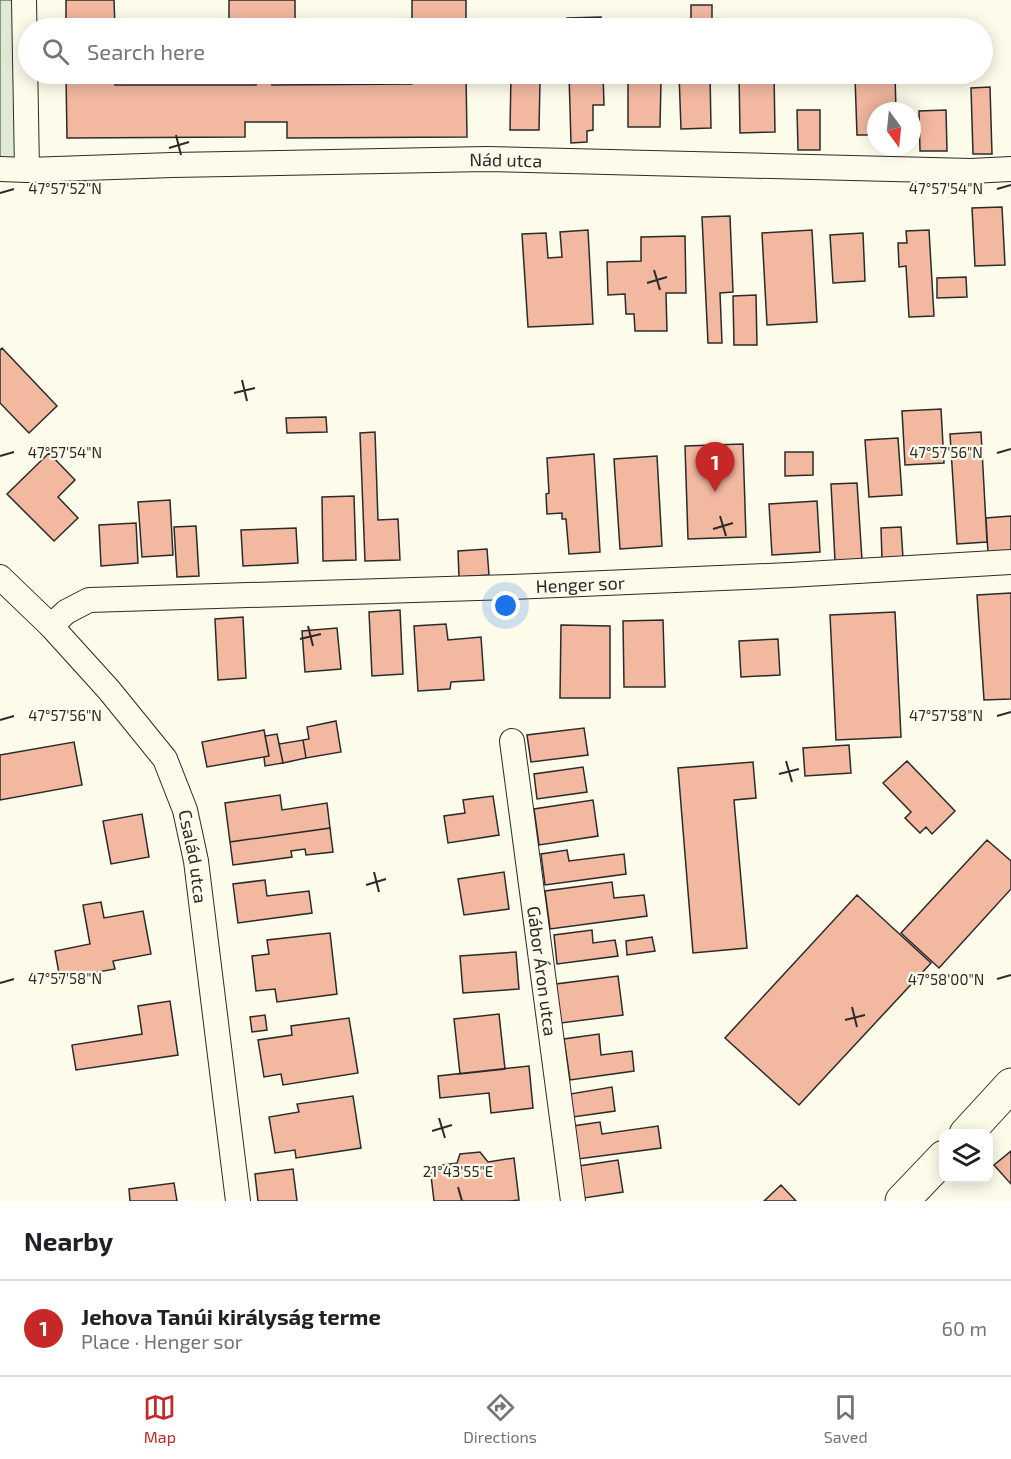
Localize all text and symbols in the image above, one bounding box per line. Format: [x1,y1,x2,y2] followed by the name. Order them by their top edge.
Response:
[18,18,993,84] search box
[39,35,72,68] icon: search
[87,38,205,64] text: Search here
[867,102,921,156] north arrow
[469,148,542,171] street label: Nád utca
[28,179,102,197] text: 47°57'52"N
[909,179,983,197] text: 47°57'54"N
[696,442,734,492] pin: 1
[28,443,102,461] text: 47°57'54"N
[909,443,983,461] text: 47°57'56"N
[535,571,625,597] street label: Henger sor
[491,591,520,620] your location
[28,706,102,724] text: 47°57'56"N
[909,706,983,724] text: 47°57'58"N
[174,808,212,904] street label: Család utca
[523,905,562,1037] street label: Gábor Áron utca
[28,969,102,987] text: 47°57'58"N
[908,970,984,988] text: 47°58'00"N
[939,1129,993,1183] map controls
[939,1129,993,1183] button: layers
[423,1162,493,1180] text: 21°43'55"E
[24,1225,113,1256] text: Nearby
[81,1303,381,1329] text: Jehova Tanúi királyság terme
[39,1316,48,1340] text: 1
[942,1316,987,1340] text: 60 m
[81,1329,243,1353] text: Place · Henger sor
[143,1391,176,1446] tab: Map
[463,1391,537,1446] tab: Directions
[824,1391,868,1446] tab: Saved

